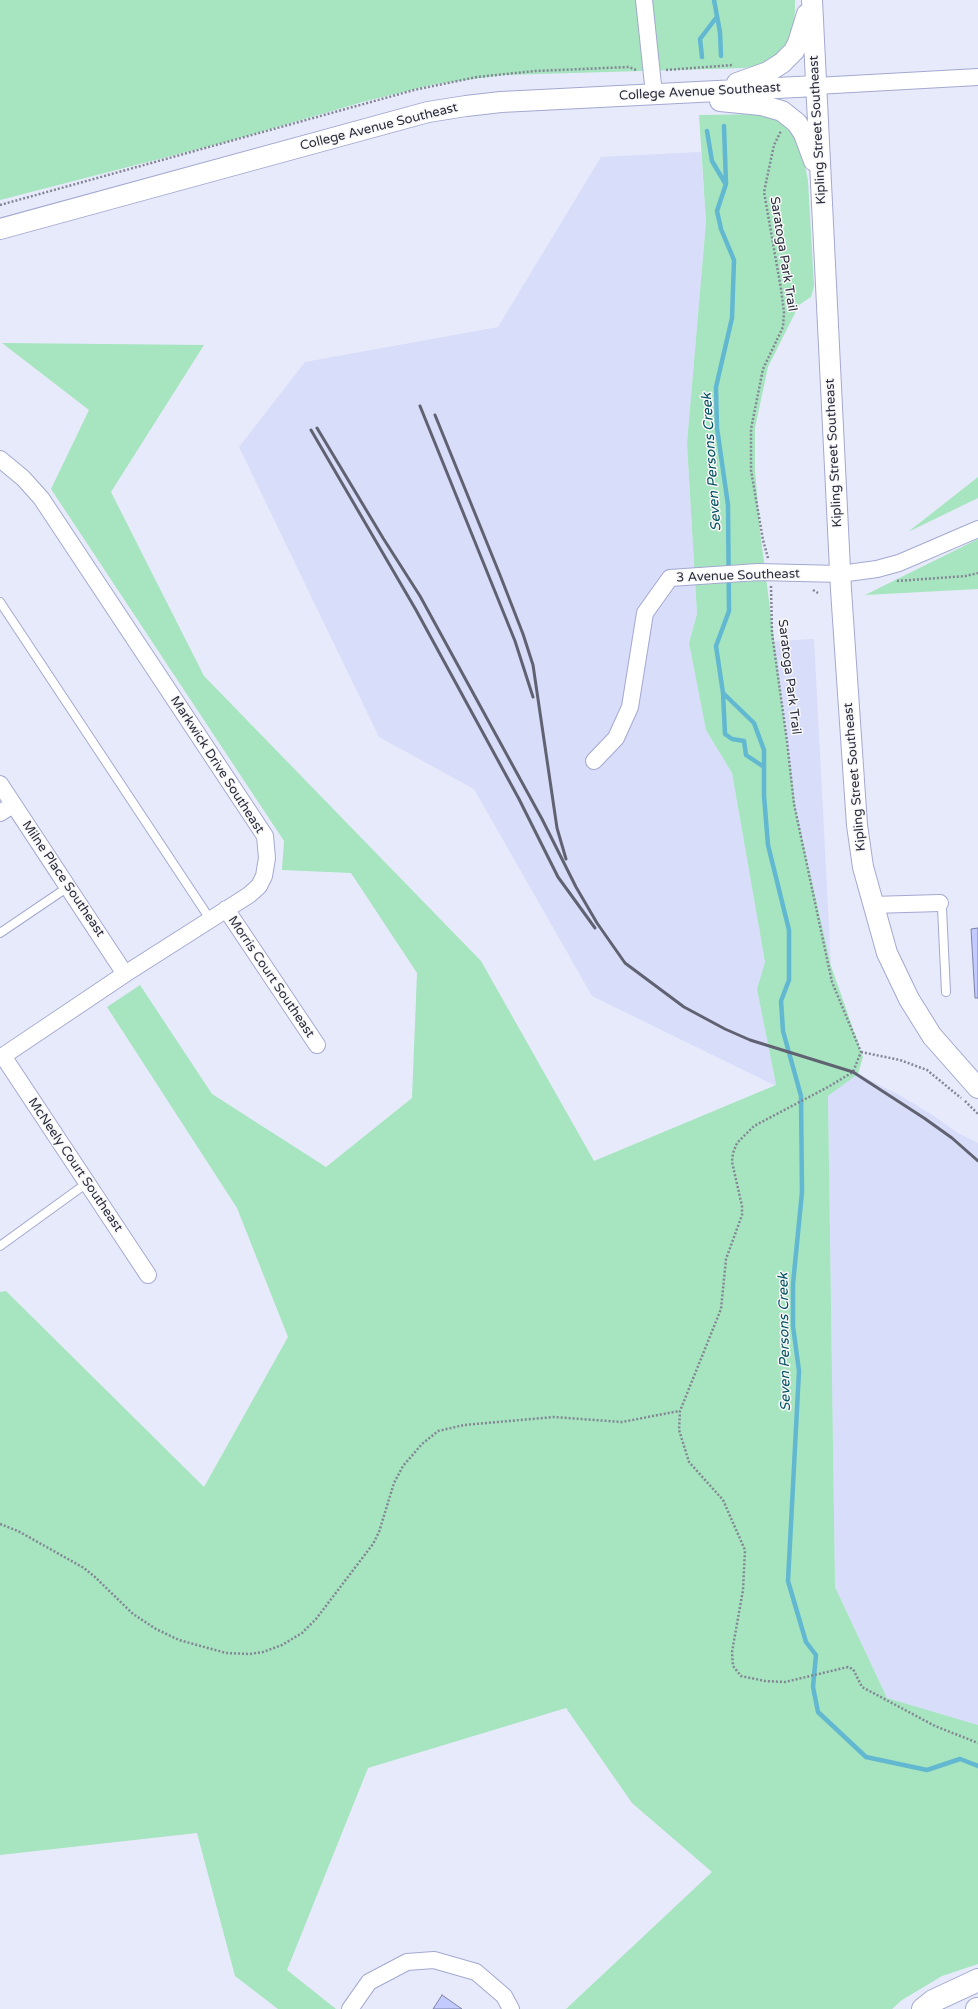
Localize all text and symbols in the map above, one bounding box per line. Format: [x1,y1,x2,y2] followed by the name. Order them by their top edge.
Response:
[806,55,830,205] street label: Kipling Street Southeast
[619,80,781,104] street label: College Avenue Southeast
[299,100,459,154] street label: College Avenue Southeast
[766,195,800,313] street label: Saratoga Park Trail
[822,378,846,528] street label: Kipling Street Southeast
[699,392,725,532] water label: Seven Persons Creek
[676,566,800,586] street label: 3 Avenue Southeast
[774,618,804,736] street label: Saratoga Park Trail
[167,693,267,837] street label: Markwick Drive Southeast
[841,702,869,852] street label: Kipling Street Southeast
[18,818,108,940] street label: Milne Place Southeast
[224,913,318,1041] street label: Morris Court Southeast
[24,1095,126,1235] street label: McNeely Court Southeast
[775,1272,795,1412] water label: Seven Persons Creek

